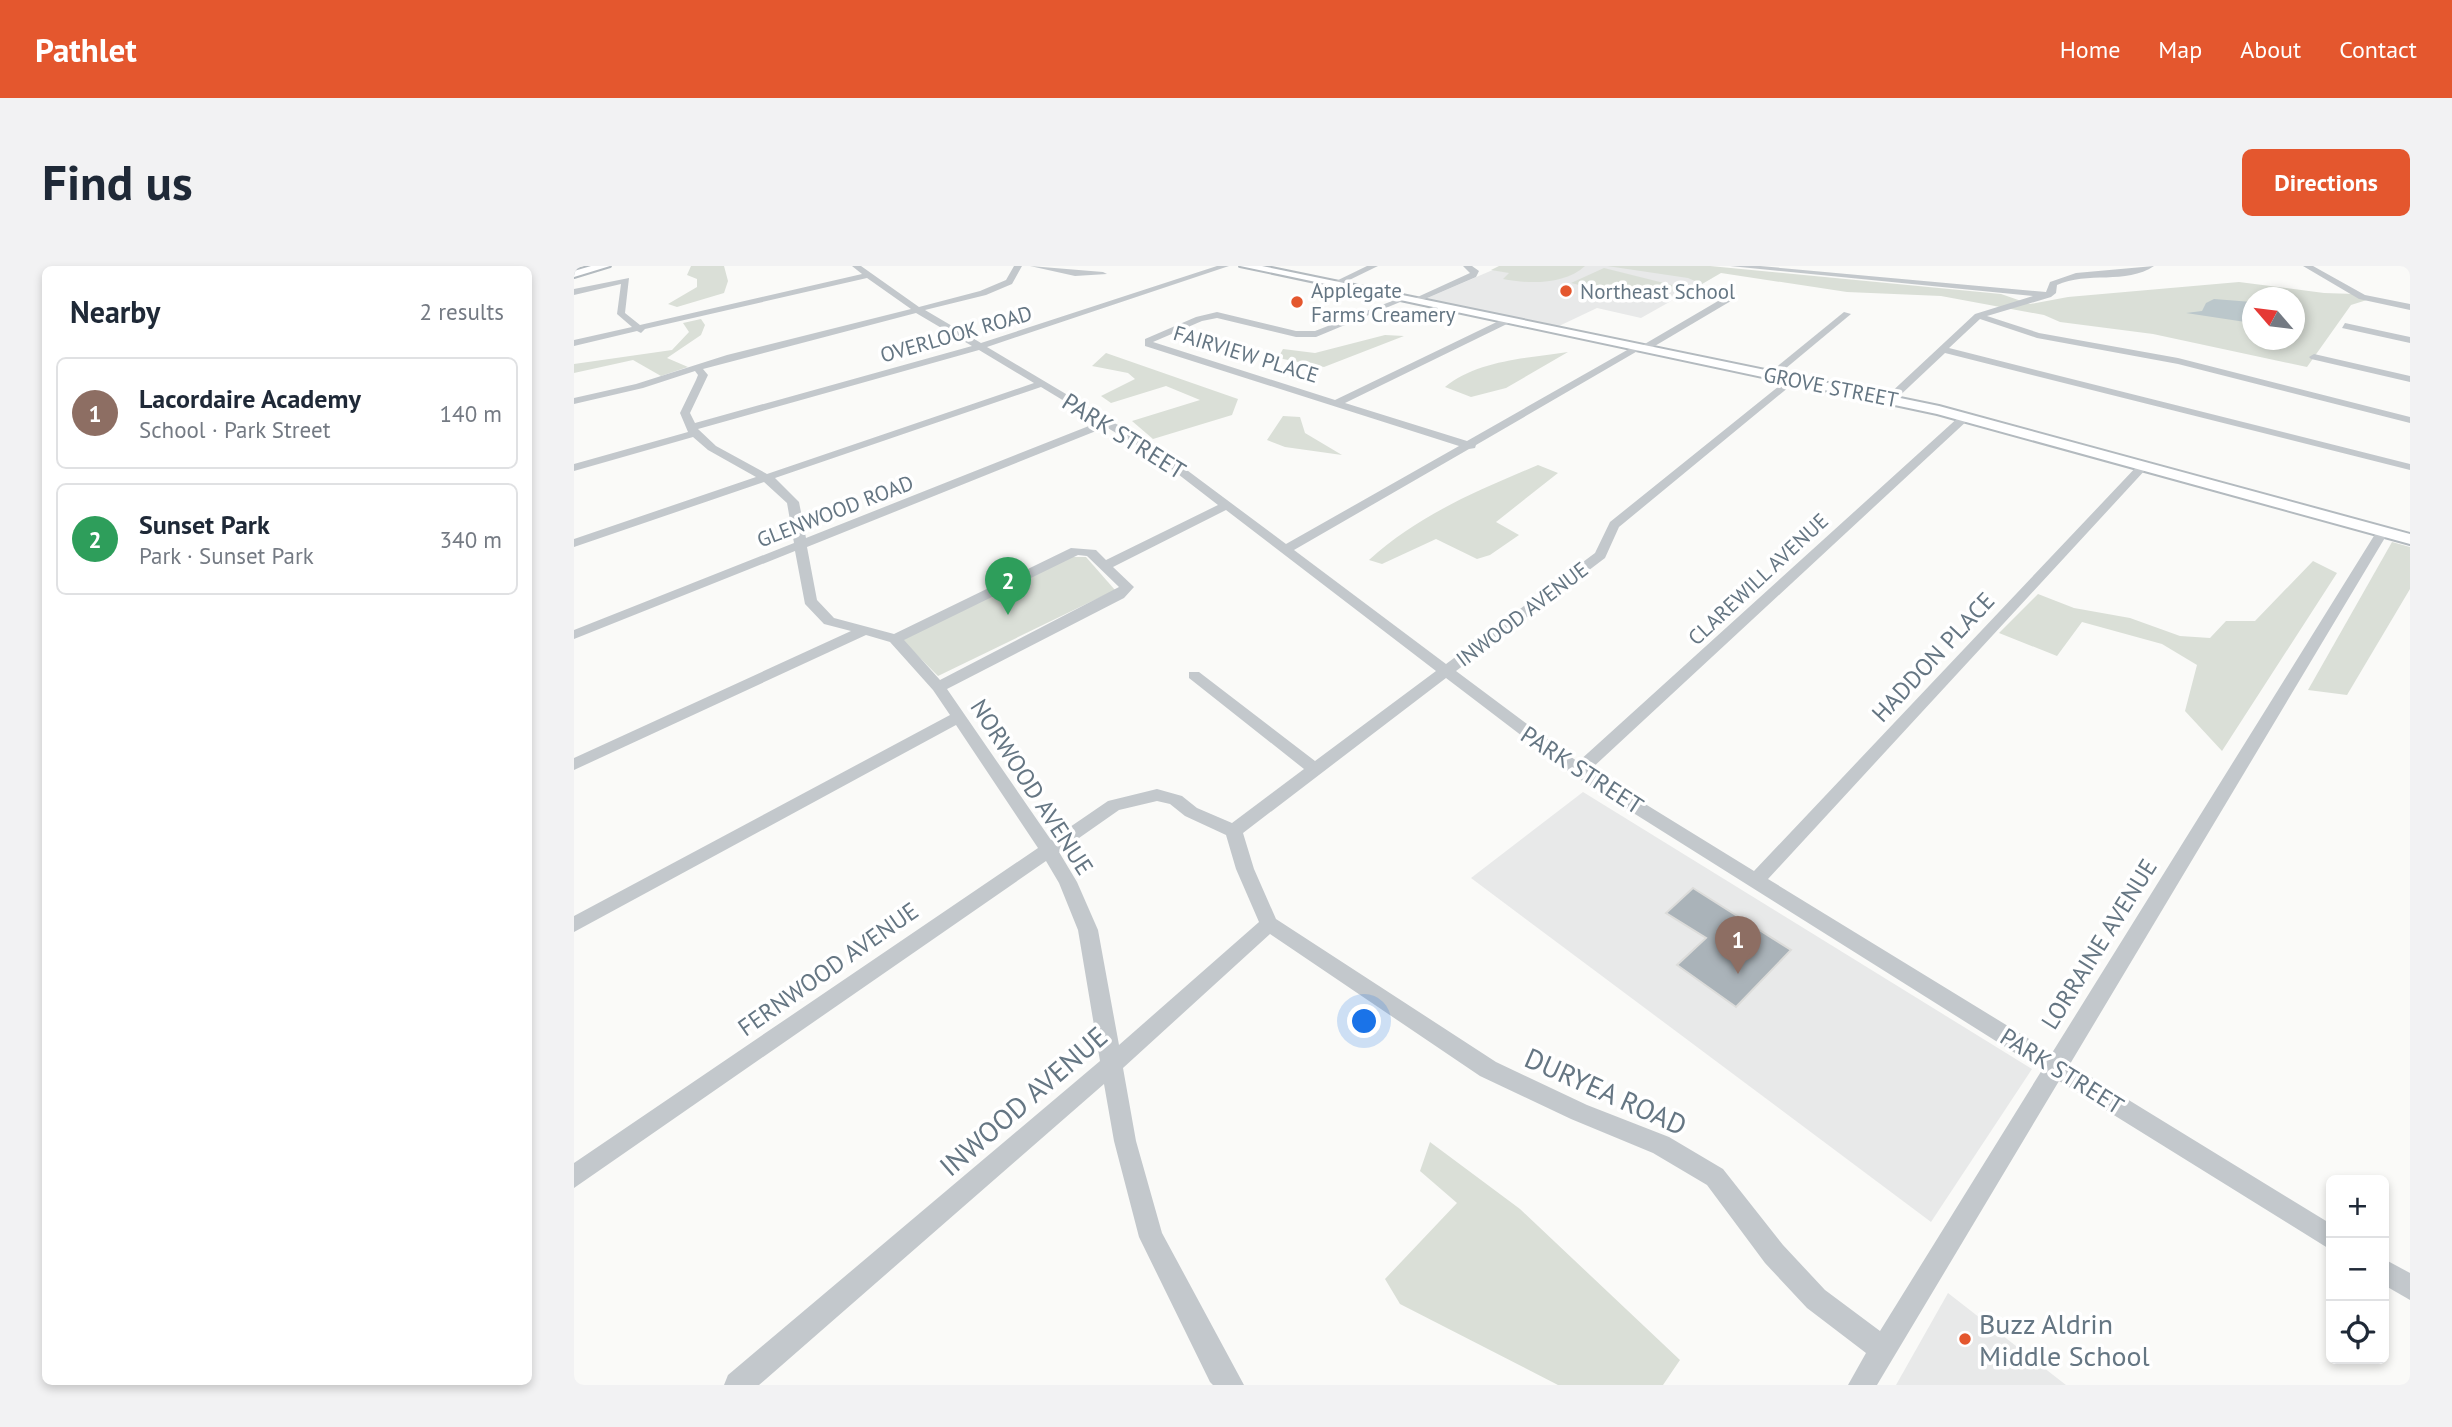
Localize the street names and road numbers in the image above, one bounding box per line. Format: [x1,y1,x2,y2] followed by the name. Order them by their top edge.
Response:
[877,299,1035,369] street label: OVERLOOK ROAD
[1170,319,1322,389] street label: FAIRVIEW PLACE
[1761,361,1901,413] street label: GROVE STREET
[1056,386,1192,486] street label: PARK STREET
[753,469,917,553] street label: GLENWOOD ROAD
[1682,507,1834,651] street label: CLAREWILL AVENUE
[1451,556,1593,672] street label: INWOOD AVENUE
[1865,586,2001,728] street label: HADDON PLACE
[964,693,1100,881] street label: NORWOOD AVENUE
[1515,719,1649,821] street label: PARK STREET
[2034,853,2164,1035] street label: LORRAINE AVENUE
[732,895,924,1043] street label: FERNWOOD AVENUE
[931,1018,1115,1184] street label: INWOOD AVENUE
[1994,1021,2130,1121] street label: PARK STREET
[1519,1039,1693,1143] street label: DURYEA ROAD

